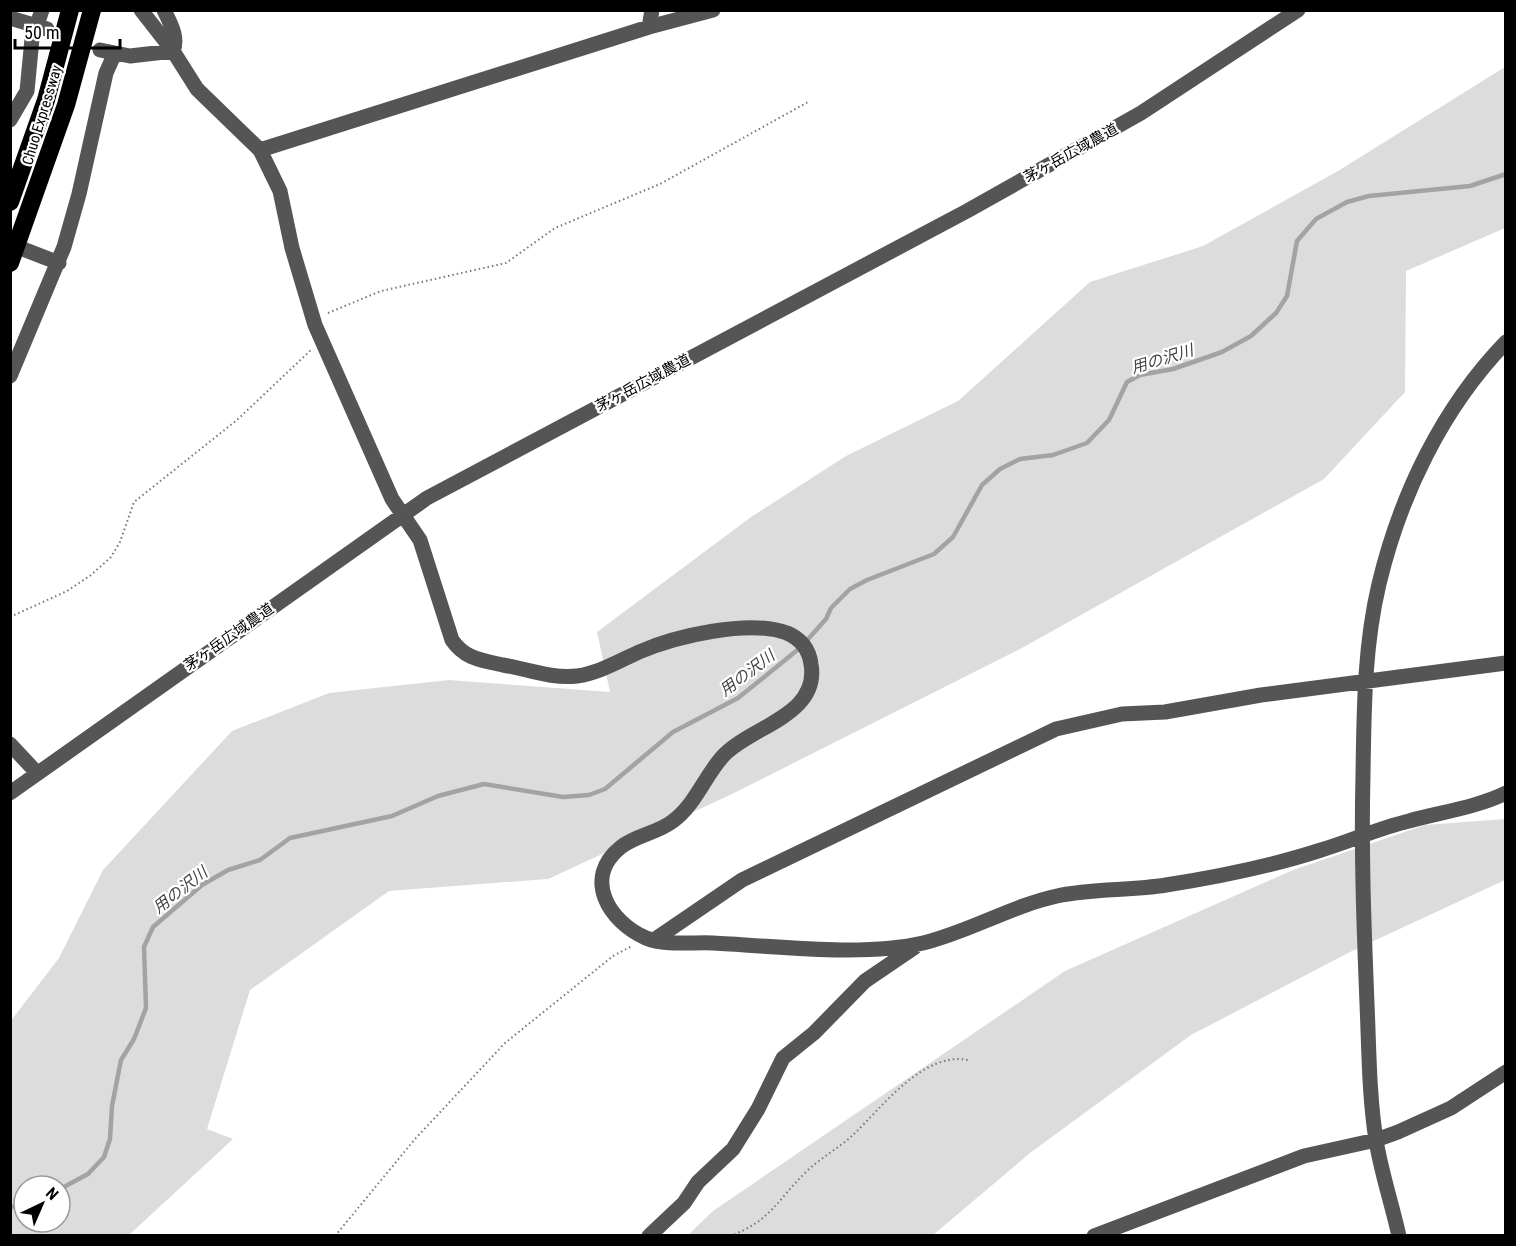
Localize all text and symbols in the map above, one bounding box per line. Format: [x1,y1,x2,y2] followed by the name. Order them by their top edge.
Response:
[15,12,120,50] scale bar
[24,22,59,43] text: 50 m
[18,63,66,167] street label: Chuo Expressway
[1021,120,1121,186] street label: 茅ヶ岳広域農道
[1129,340,1197,377] water label: 用の沢川
[592,350,694,416] street label: 茅ヶ岳広域農道
[181,600,277,674] street label: 茅ヶ岳広域農道
[716,645,780,700] water label: 用の沢川
[149,862,213,917] water label: 用の沢川
[12,1174,72,1234] north arrow
[42,1183,62,1204] text: N

